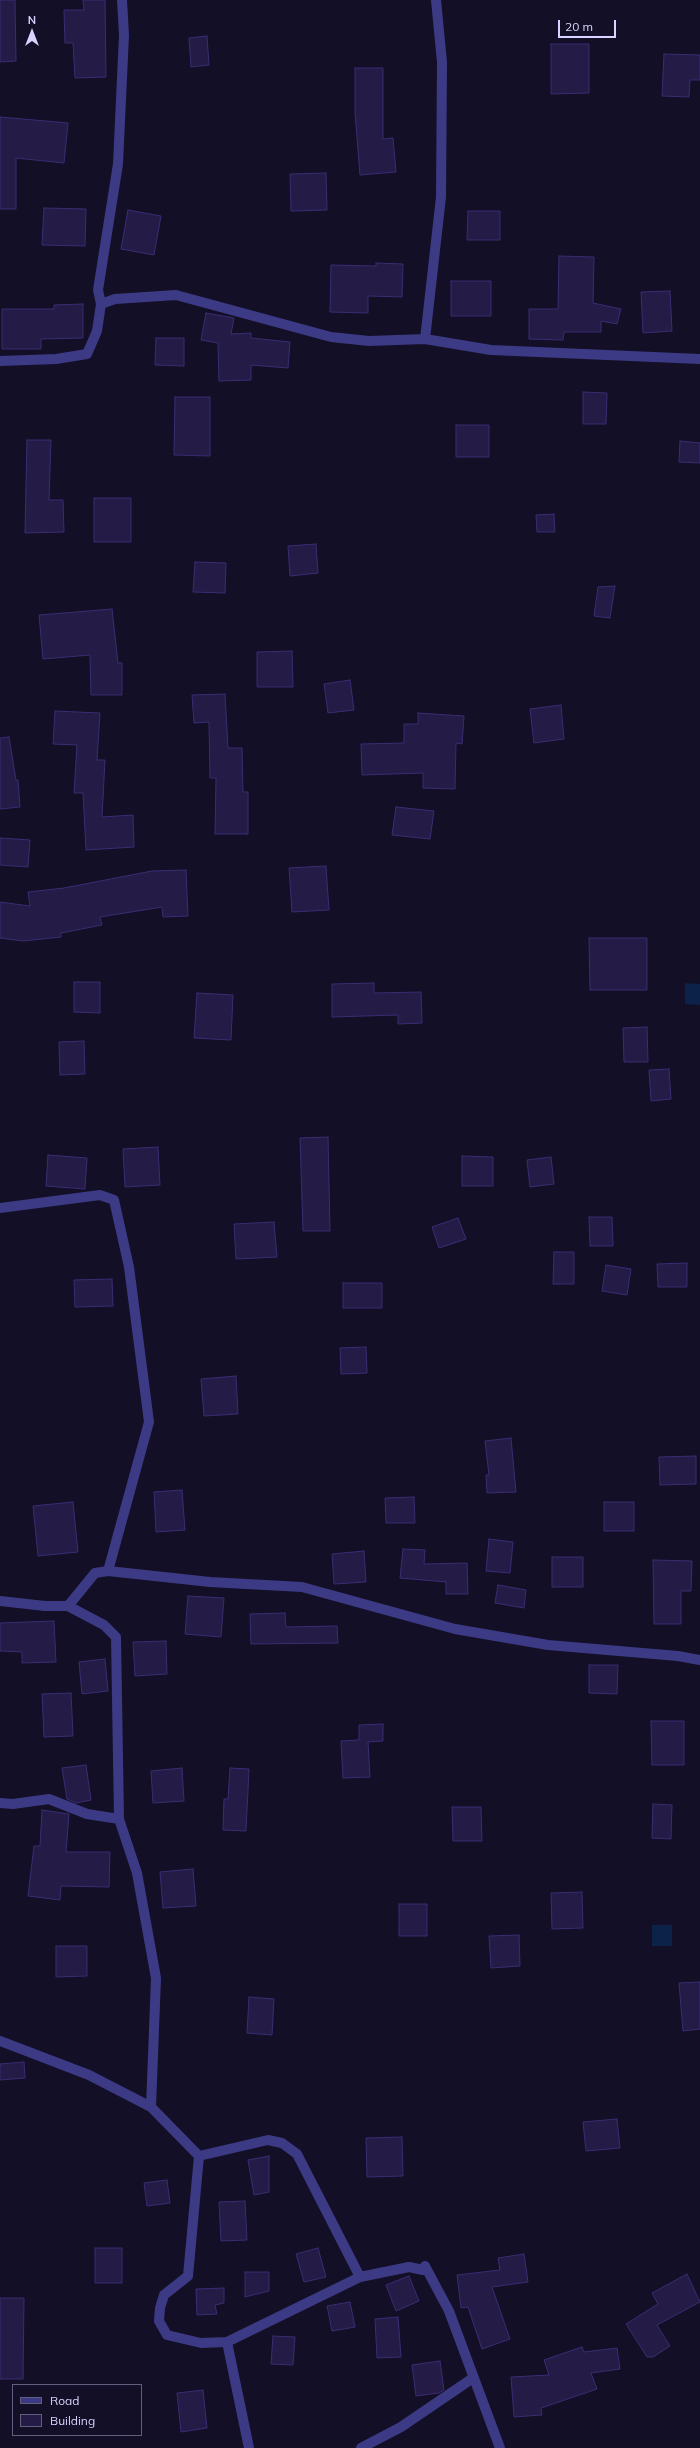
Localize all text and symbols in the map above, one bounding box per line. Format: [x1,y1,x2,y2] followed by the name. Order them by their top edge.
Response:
[12,12,52,52] north arrow
[560,12,618,38] scale bar
[28,13,36,27] text: N
[565,19,593,34] text: 20 m
[12,2384,142,2436] legend
[50,2393,79,2408] text: Road
[50,2413,95,2428] text: Building

